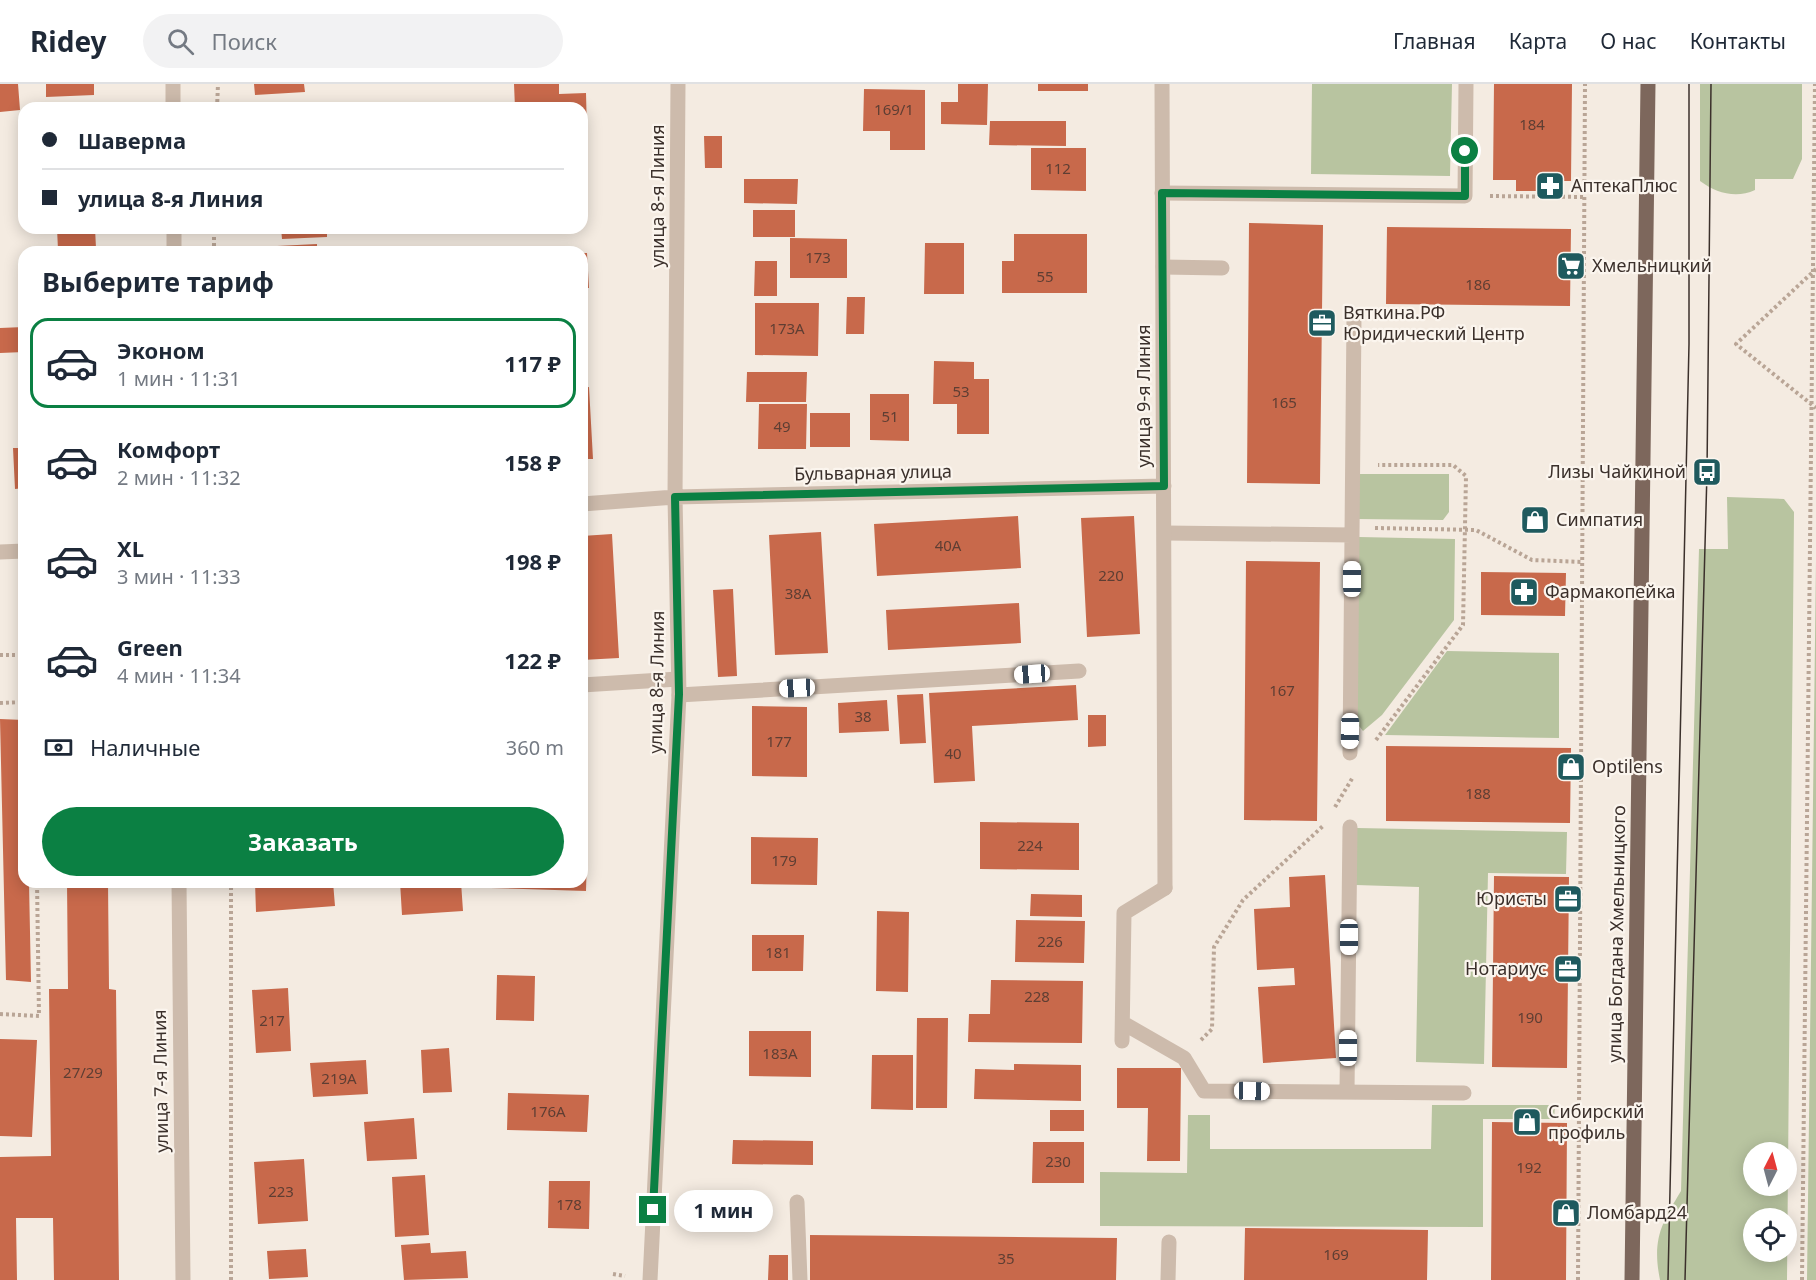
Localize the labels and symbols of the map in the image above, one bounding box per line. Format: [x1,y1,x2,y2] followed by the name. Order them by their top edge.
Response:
[874,99,914,119] house number: 169/1
[1519,114,1545,134] house number: 184
[645,124,669,268] street label: улица 8-я Линия
[1451,137,1478,164] route start
[1045,158,1071,178] house number: 112
[1534,170,1566,202] pharmacy icon: АптекаПлюс
[1571,173,1678,197] place label: АптекаПлюс
[805,247,831,267] house number: 173
[1555,250,1587,282] supermarket icon: Хмельницкий
[1592,253,1712,277] place label: Хмельницкий
[1036,266,1054,286] house number: 55
[1465,274,1491,294] house number: 186
[1343,300,1525,345] place label: Вяткина.РФ Юридический Центр
[1306,307,1338,339] office icon: Вяткина.РФ Юридический Центр
[769,318,805,338] house number: 173А
[1131,324,1155,468] street label: улица 9-я Линия
[952,381,970,401] house number: 53
[1271,392,1297,412] house number: 165
[881,406,899,426] house number: 51
[773,416,791,436] house number: 49
[1691,456,1723,488] bus stop icon: Лизы Чайкиной
[794,459,952,485] street label: Бульварная улица
[1548,459,1686,483] place label: Лизы Чайкиной
[1519,504,1551,536] shop icon: Симпатия
[1556,507,1643,531] place label: Симпатия
[935,535,962,555] house number: 40А
[1343,561,1361,597] car
[1098,565,1124,585] house number: 220
[1508,576,1540,608] pharmacy icon: Фармакопейка
[1545,579,1676,603] place label: Фармакопейка
[785,583,812,603] house number: 38А
[643,610,669,754] street label: улица 8-я Линия
[1013,664,1051,684] car
[779,678,815,698] car
[1269,680,1295,700] house number: 167
[854,706,872,726] house number: 38
[1341,713,1359,749] car
[766,731,792,751] house number: 177
[944,743,962,763] house number: 40
[1555,751,1587,783] shop icon: Optilens
[1592,754,1663,778] place label: Optilens
[1465,783,1491,803] house number: 188
[1602,805,1630,1063] street label: улица Богдана Хмельницкого
[1017,835,1043,855] house number: 224
[771,850,797,870] house number: 179
[1552,883,1584,915] office icon: Юристы
[1476,886,1547,910] place label: Юристы
[1340,919,1358,955] car
[1037,931,1063,951] house number: 226
[765,942,791,962] house number: 181
[1552,953,1584,985] office icon: Нотариус
[1465,956,1547,980] place label: Нотариус
[1024,986,1050,1006] house number: 228
[1517,1007,1543,1027] house number: 190
[147,1009,173,1153] street label: улица 7-я Линия
[259,1010,285,1030] house number: 217
[1339,1030,1357,1066] car
[762,1043,798,1063] house number: 183А
[63,1062,103,1082] house number: 27/29
[321,1068,357,1088] house number: 219А
[1234,1082,1270,1100] car
[1548,1099,1644,1144] place label: Сибирский профиль
[530,1101,566,1121] house number: 176А
[1511,1106,1543,1138] shop icon: Сибирский профиль
[1743,1142,1797,1196] north arrow
[1045,1151,1071,1171] house number: 230
[1516,1157,1542,1177] house number: 192
[268,1181,294,1201] house number: 223
[674,1189,773,1231] callout: 1 мин
[556,1194,582,1214] house number: 178
[639,1196,666,1223] route end
[1550,1197,1582,1229] shop icon: Ломбард24
[1587,1200,1687,1224] place label: Ломбард24
[1323,1244,1349,1264] house number: 169
[997,1248,1015,1268] house number: 35

